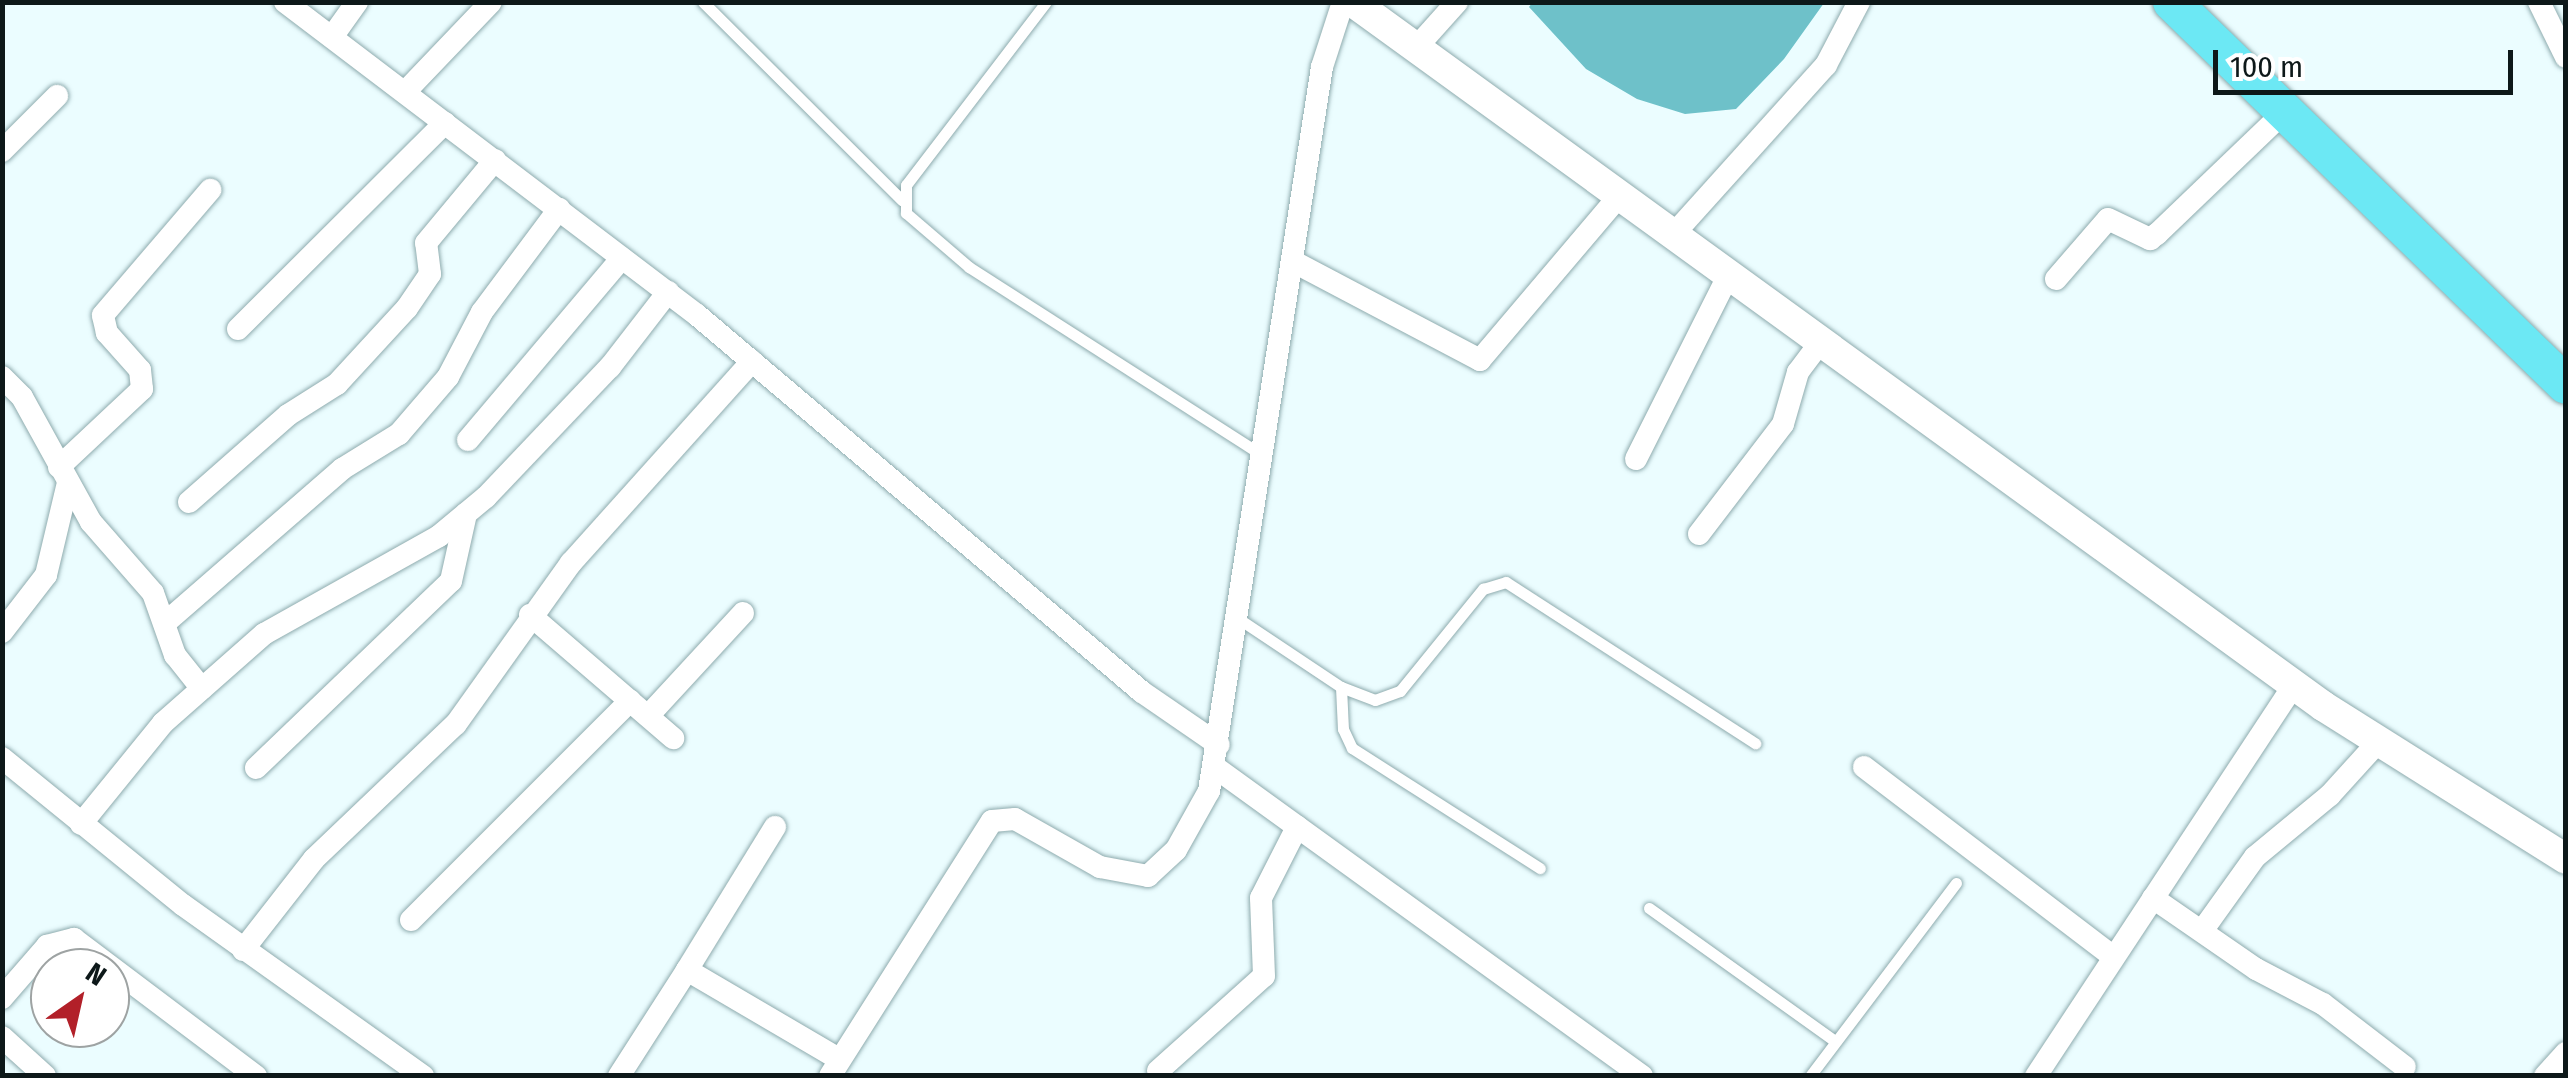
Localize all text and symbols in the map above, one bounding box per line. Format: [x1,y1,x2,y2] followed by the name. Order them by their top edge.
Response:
[2218,30,2518,92] scale bar
[2230,49,2303,85] text: 100 m
[30,948,130,1048] north arrow
[80,956,112,993] text: N

